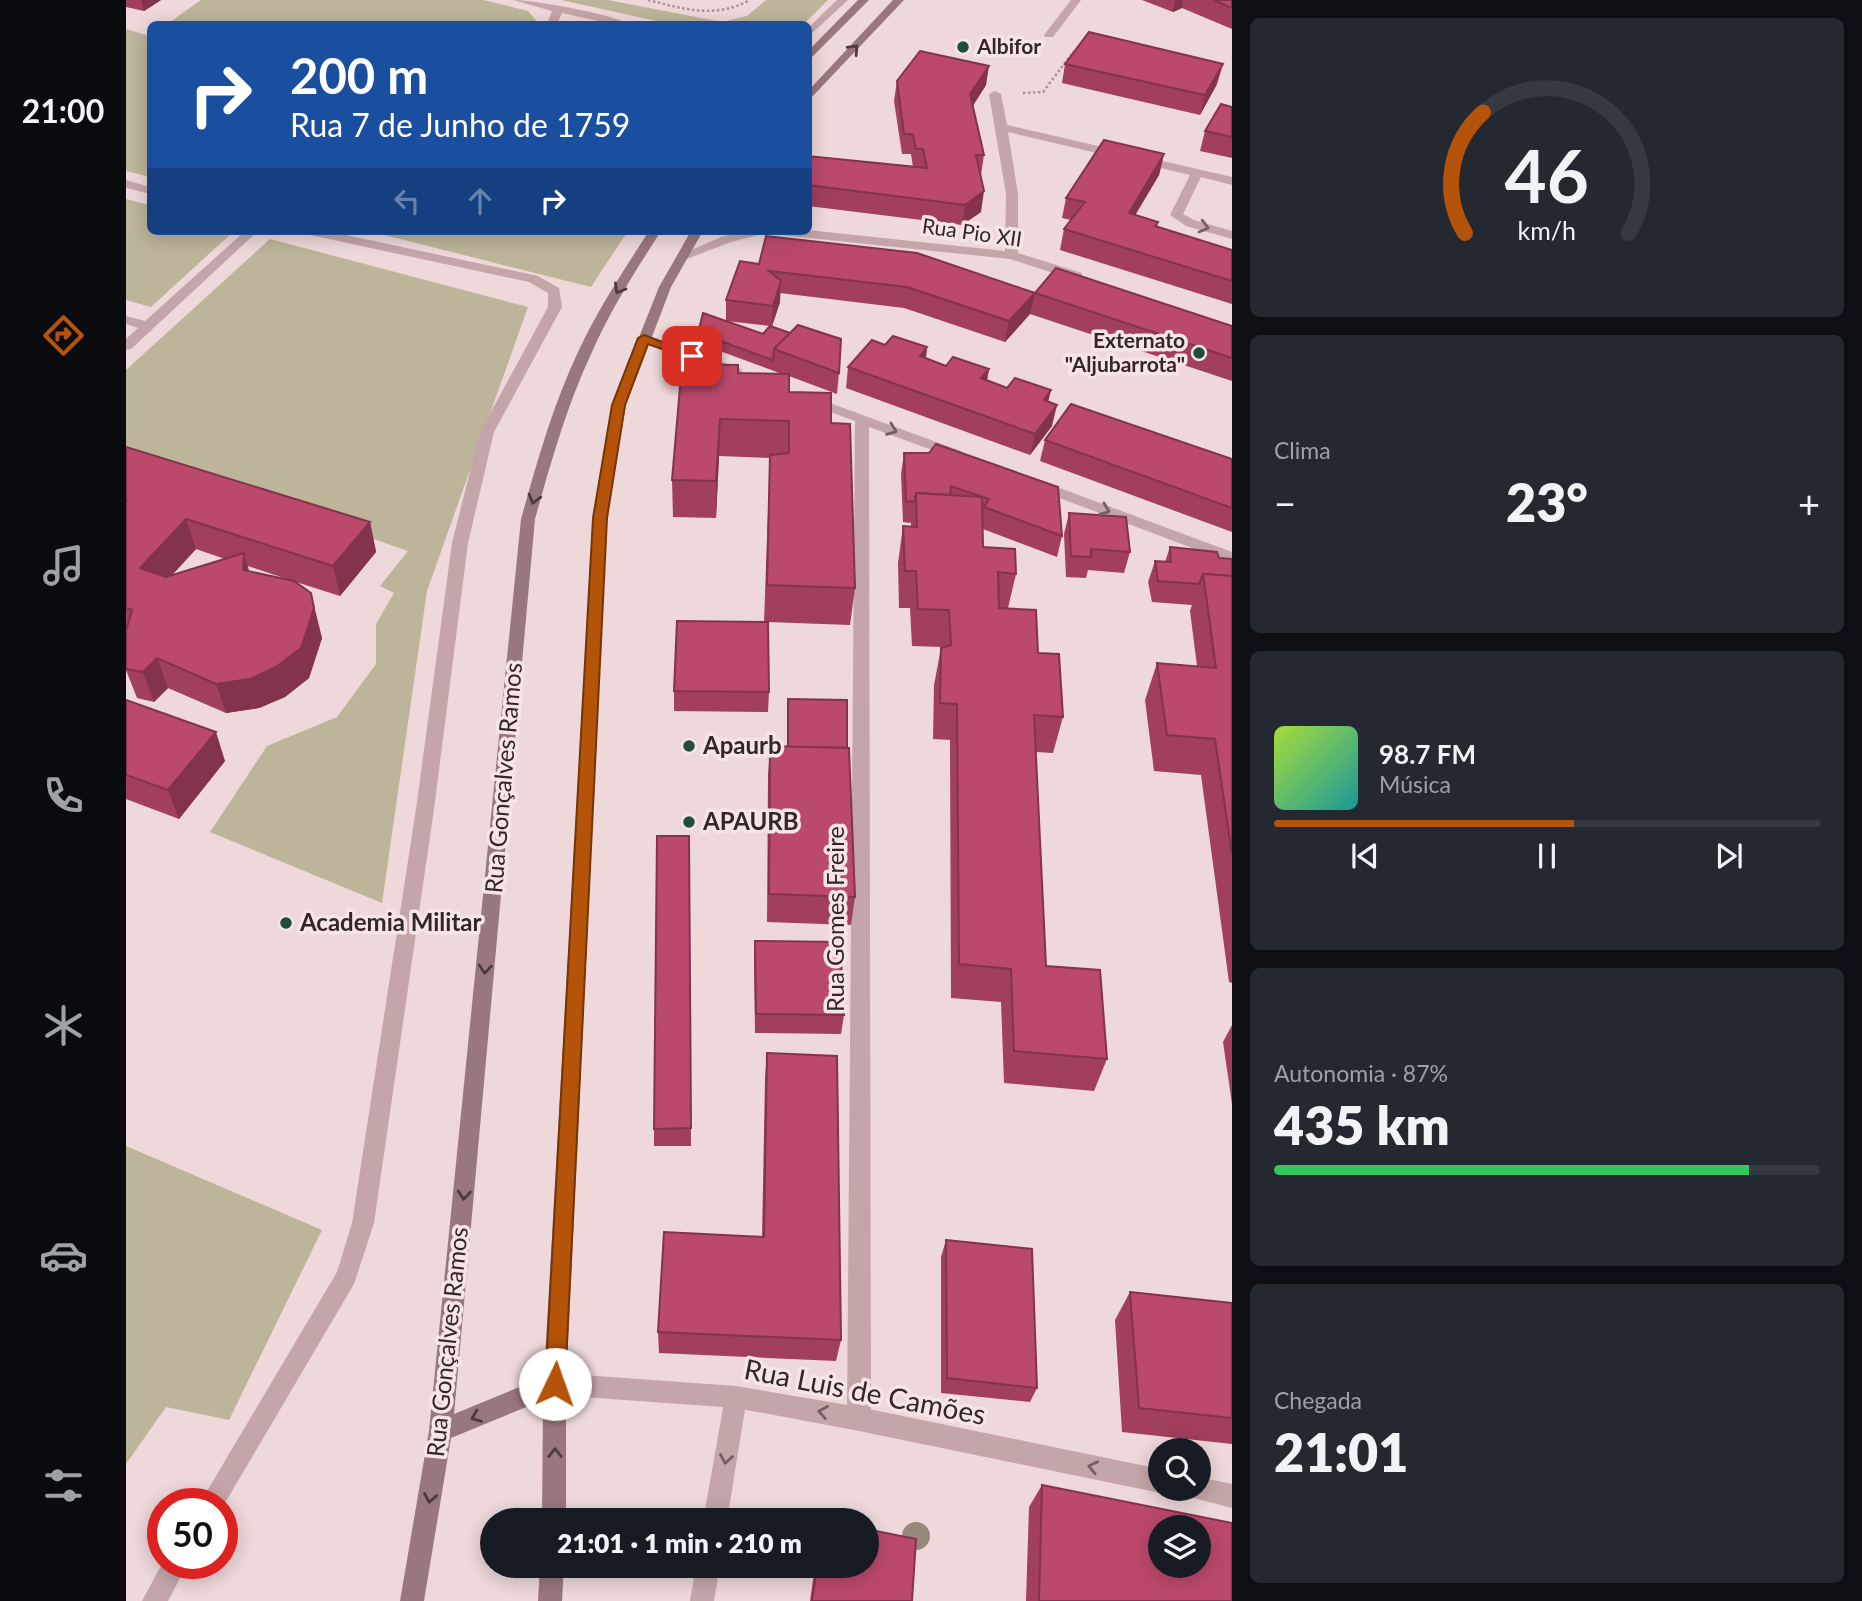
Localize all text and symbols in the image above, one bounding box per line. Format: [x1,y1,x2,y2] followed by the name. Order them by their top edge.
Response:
[976,33,1041,58] place label: Albifor
[955,39,971,55] marker: Albifor
[845,44,858,57] one-way arrow
[290,46,428,104] text: 200 m
[175,49,266,140] icon: right
[22,91,104,130] text: 21:00
[290,105,630,144] text: Rua 7 de Junho de 1759
[1505,132,1589,220] text: 46
[388,182,426,220] icon: left
[461,182,499,220] icon: ahead
[534,182,572,220] icon: right
[921,212,1024,251] street label: Rua Pio XII
[1518,215,1576,245] text: km/h
[1197,219,1209,233] one-way arrow
[614,281,627,294] one-way arrow
[39,311,88,360] icon: directions
[662,326,722,386] pin
[1065,327,1185,376] place label: Externato "Aljubarrota"
[673,337,711,375] icon: arrive
[1191,345,1207,361] marker: Externato "Aljubarrota"
[885,422,897,436] one-way arrow
[1274,436,1331,464] text: Clima
[1506,471,1588,533] text: 23°
[1274,480,1296,526] text: −
[1798,480,1820,526] text: +
[528,493,542,505] one-way arrow
[1098,502,1110,516] one-way arrow
[39,541,88,590] icon: music
[478,661,527,894] street label: Rua Gonçalves Ramos
[702,730,782,759] place label: Apaurb
[681,738,697,754] marker: Apaurb
[1379,738,1476,770] text: 98.7 FM
[1379,770,1451,798] text: Música
[39,771,88,820] icon: phone
[702,806,799,835] place label: APAURB
[681,814,697,830] marker: APAURB
[820,826,849,1012] street label: Rua Gomes Freire
[1346,837,1384,875] icon: previous
[1528,837,1566,875] icon: pause
[1710,837,1748,875] icon: next
[299,907,482,936] place label: Academia Militar
[278,915,294,931] marker: Academia Militar
[478,964,493,975] one-way arrow
[39,1001,88,1050] icon: climate
[1274,1059,1448,1087] text: Autonomia · 87%
[1274,1094,1450,1156] text: 435 km
[456,1189,471,1201] one-way arrow
[420,1225,473,1458] street label: Rua Gonçalves Ramos
[39,1231,88,1280] icon: car
[518,1347,592,1421] position arrow
[742,1351,989,1431] street label: Rua Luis de Camões
[1274,1386,1362,1414] text: Chegada
[817,1405,828,1420] one-way arrow
[470,1408,482,1422] one-way arrow
[1274,1421,1408,1483] text: 21:01
[1148,1438,1211,1578] map controls
[1148,1438,1211,1501] button: search
[547,1447,563,1457] one-way arrow
[719,1453,734,1465] one-way arrow
[39,1461,88,1510] icon: filters
[1087,1461,1099,1476] one-way arrow
[147,1488,238,1579] speed limit sign: 50
[423,1492,438,1504] one-way arrow
[1148,1515,1211,1578] button: layers
[557,1527,802,1559] text: 21:01 · 1 min · 210 m

